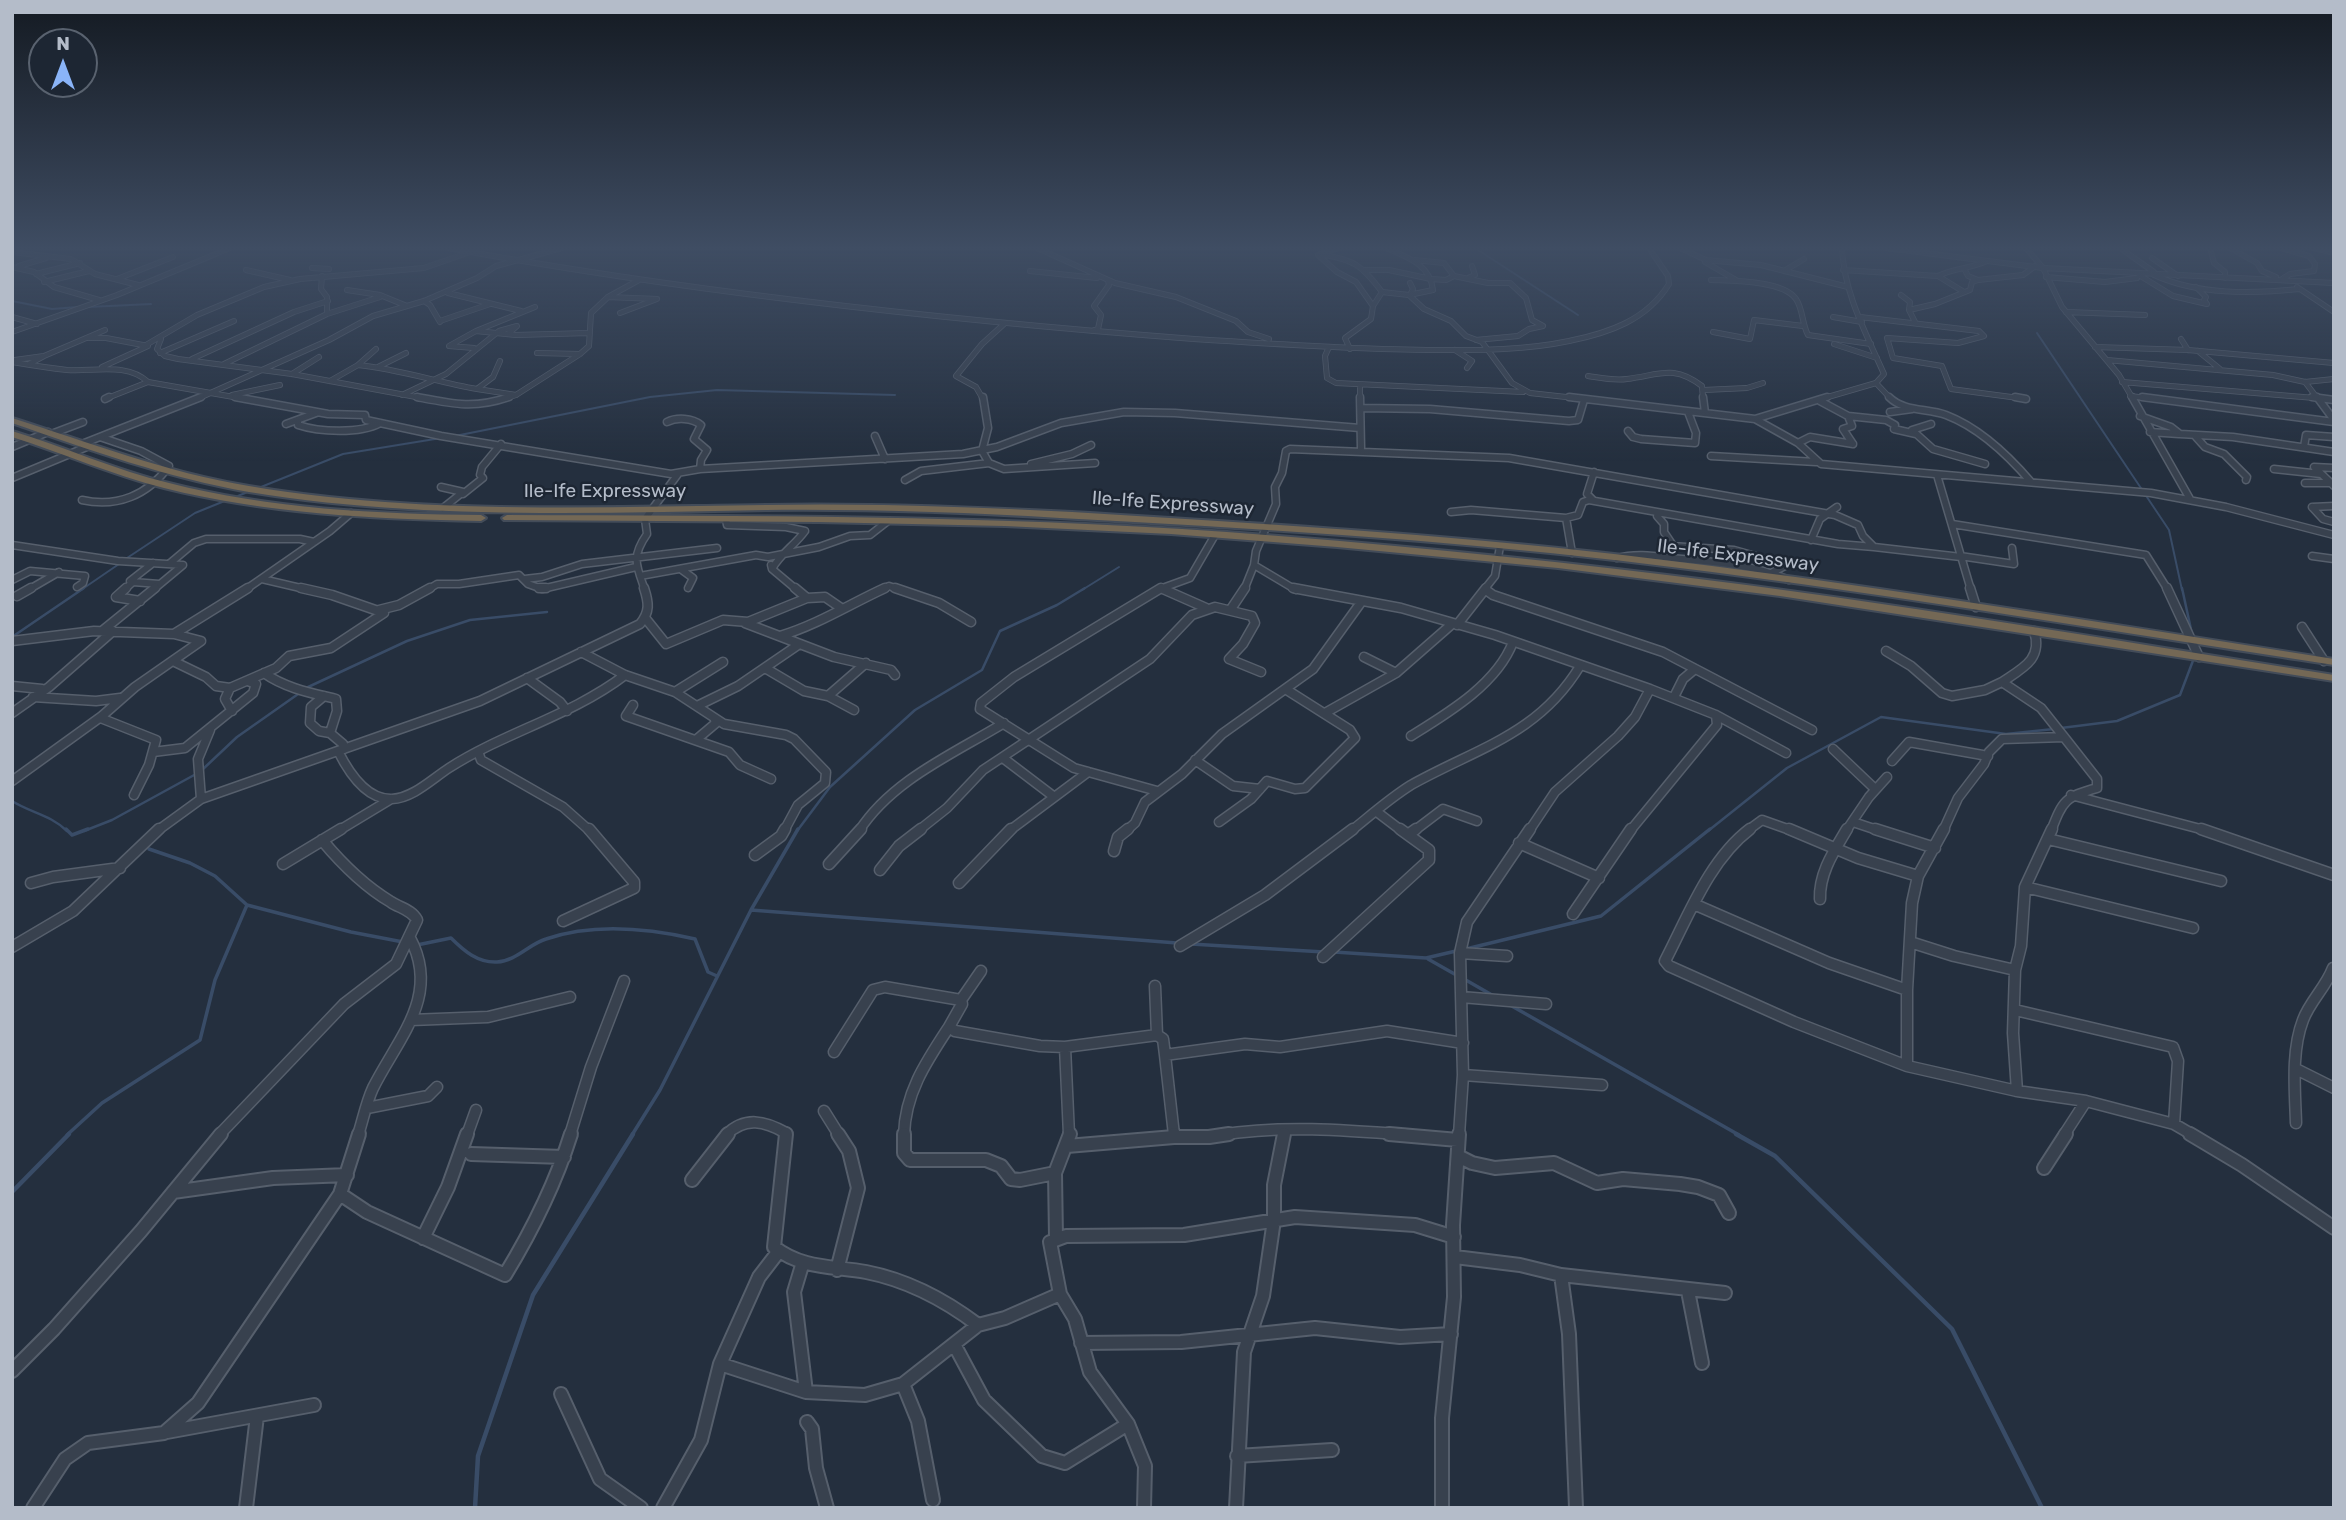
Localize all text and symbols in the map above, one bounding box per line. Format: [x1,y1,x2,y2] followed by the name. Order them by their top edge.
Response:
[28,28,98,98] north arrow
[56,32,70,55] text: N
[524,481,686,503] street label: Ile-Ife Expressway
[1091,487,1255,521] street label: Ile-Ife Expressway
[1656,535,1820,577] street label: Ile-Ife Expressway

